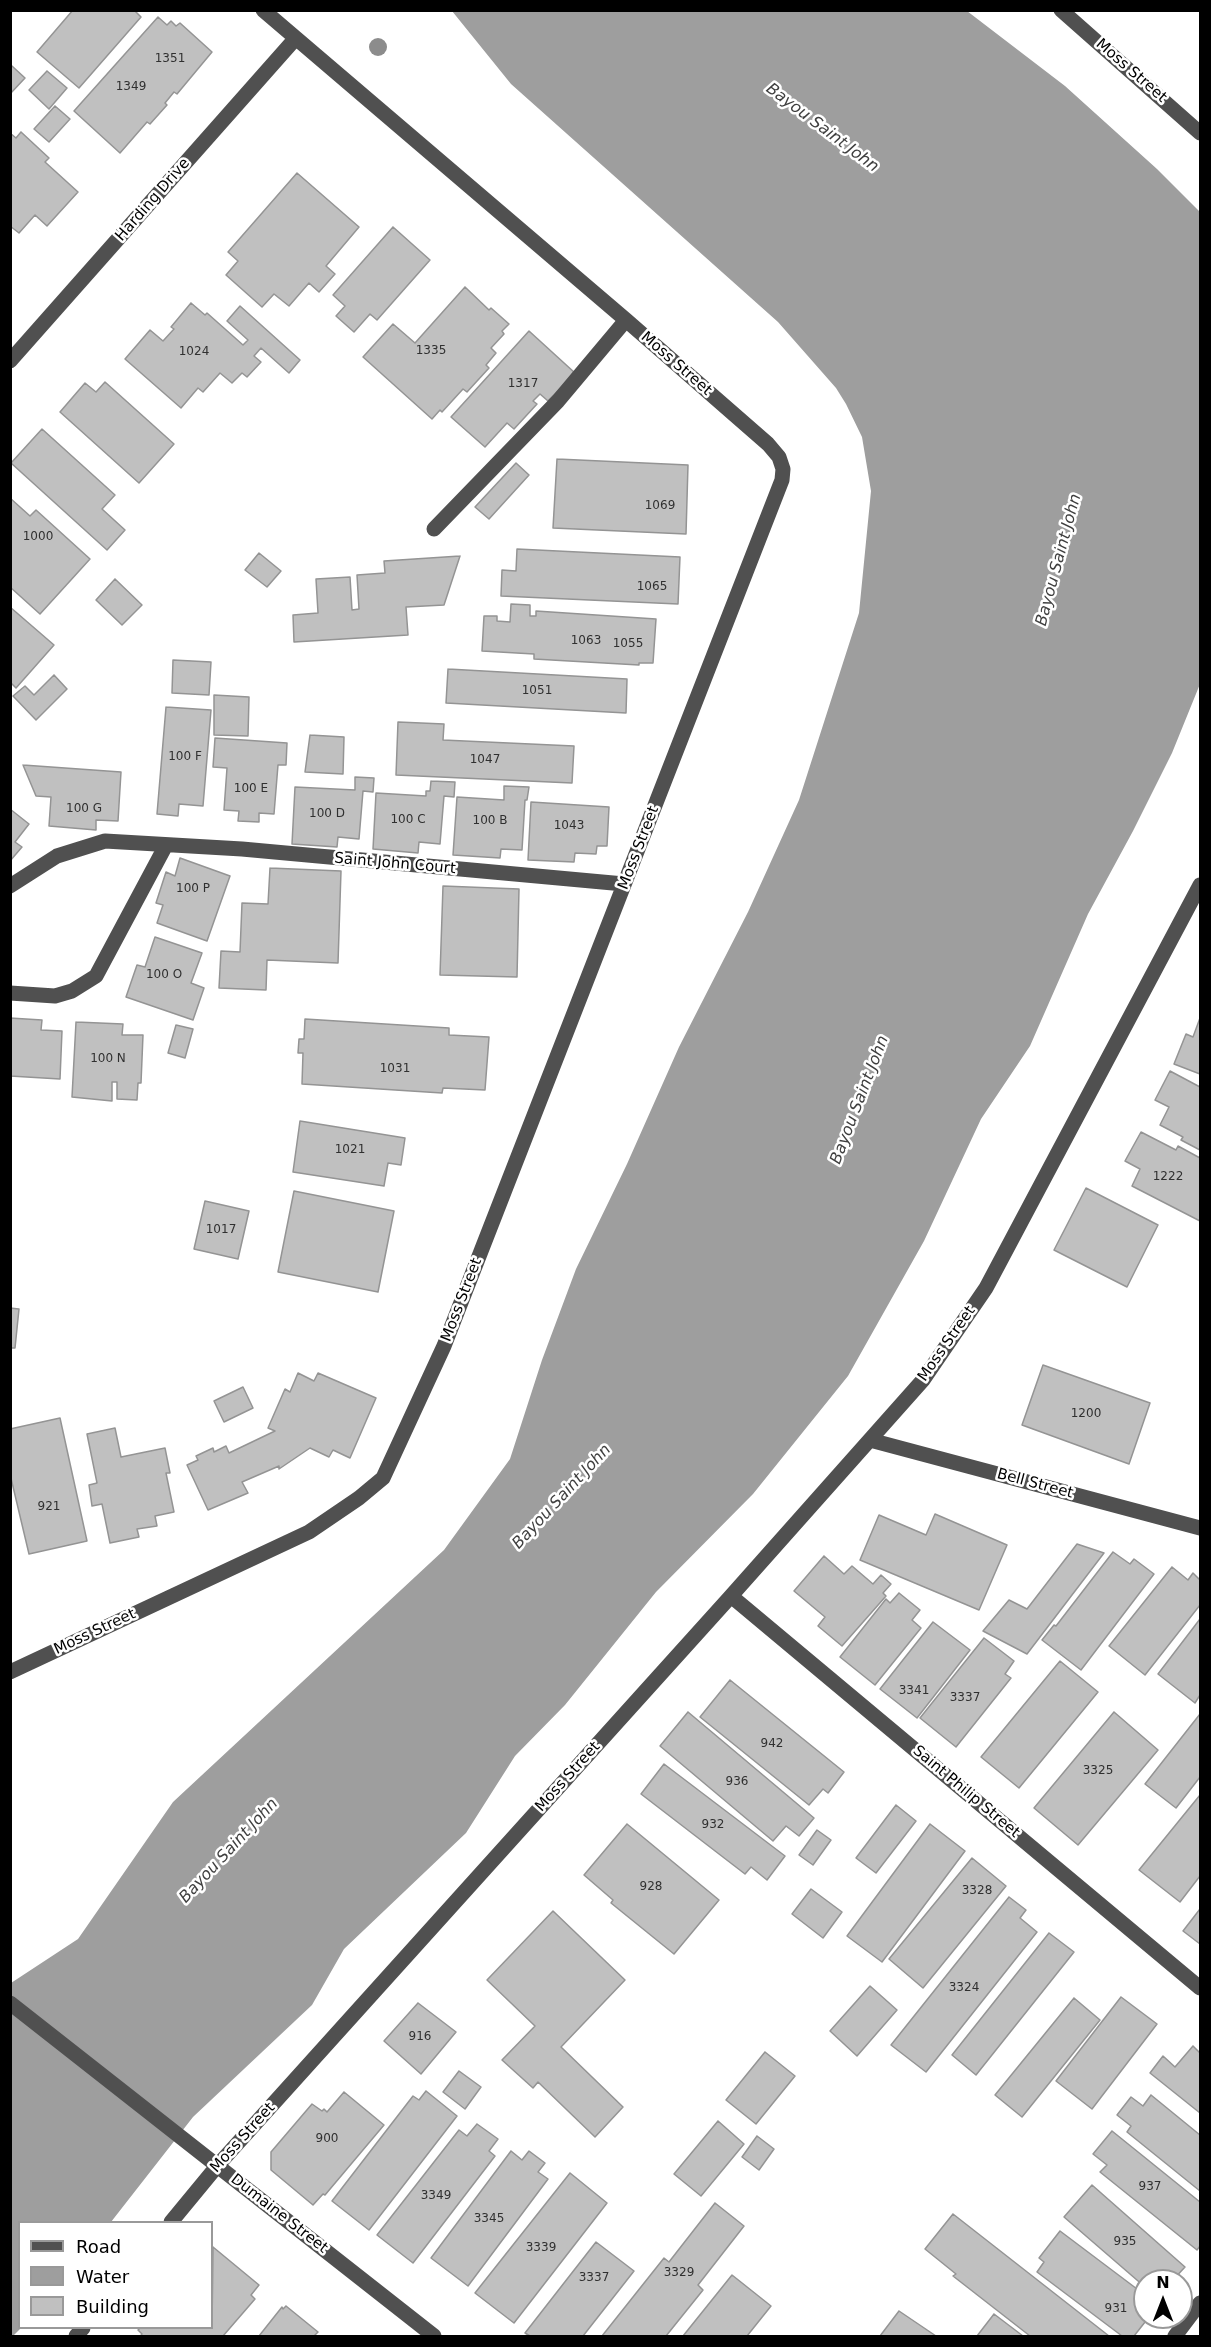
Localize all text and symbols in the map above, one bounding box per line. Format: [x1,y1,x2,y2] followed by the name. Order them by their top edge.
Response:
[1092,35,1170,107] street label: Moss Street
[155,52,185,66] house number: 1351
[762,79,882,177] water label: Bayou Saint John
[116,80,146,94] house number: 1349
[112,155,194,245] street label: Harding Drive
[637,328,715,400] street label: Moss Street
[416,344,446,358] house number: 1335
[179,345,209,359] house number: 1024
[508,377,538,391] house number: 1317
[1032,492,1086,628] water label: Bayou Saint John
[645,499,675,513] house number: 1069
[23,530,53,544] house number: 1000
[637,580,667,594] house number: 1065
[571,634,601,648] house number: 1063
[613,637,643,651] house number: 1055
[522,684,552,698] house number: 1051
[168,750,202,764] house number: 100 F
[470,753,500,767] house number: 1047
[234,782,268,796] house number: 100 E
[66,802,102,816] house number: 100 G
[615,804,663,892] street label: Moss Street
[309,807,345,821] house number: 100 D
[390,813,426,827] house number: 100 C
[473,814,507,828] house number: 100 B
[554,819,584,833] house number: 1043
[334,850,456,878] street label: Saint John Court
[176,882,210,896] house number: 100 P
[146,968,182,982] house number: 100 O
[827,1033,893,1167] water label: Bayou Saint John
[90,1052,126,1066] house number: 100 N
[380,1062,410,1076] house number: 1031
[335,1143,365,1157] house number: 1021
[1153,1170,1183,1184] house number: 1222
[206,1223,236,1237] house number: 1017
[438,1256,486,1344] street label: Moss Street
[914,1303,980,1385] street label: Moss Street
[1071,1407,1101,1421] house number: 1200
[509,1441,615,1553] water label: Bayou Saint John
[995,1465,1075,1503] street label: Bell Street
[38,1500,60,1514] house number: 921
[51,1605,139,1659] street label: Moss Street
[899,1684,929,1698] house number: 3341
[950,1691,980,1705] house number: 3337
[761,1737,783,1751] house number: 942
[532,1738,604,1816] street label: Moss Street
[909,1742,1023,1842] street label: Saint Philip Street
[1083,1764,1113,1778] house number: 3325
[726,1775,748,1789] house number: 936
[176,1795,282,1907] water label: Bayou Saint John
[702,1818,724,1832] house number: 932
[640,1880,662,1894] house number: 928
[962,1884,992,1898] house number: 3328
[949,1981,979,1995] house number: 3324
[409,2030,431,2044] house number: 916
[207,2099,279,2177] street label: Moss Street
[316,2132,338,2146] house number: 900
[227,2171,331,2257] street label: Dumaine Street
[1139,2180,1161,2194] house number: 937
[421,2189,451,2203] house number: 3349
[474,2212,504,2226] house number: 3345
[18,2221,213,2329] legend
[1114,2235,1136,2249] house number: 935
[76,2236,121,2257] text: Road
[526,2241,556,2255] house number: 3339
[76,2266,129,2287] text: Water
[664,2266,694,2280] house number: 3329
[1133,2269,1193,2329] north arrow
[579,2271,609,2285] house number: 3337
[1156,2273,1170,2292] text: N
[76,2296,149,2317] text: Building
[1105,2302,1127,2316] house number: 931

